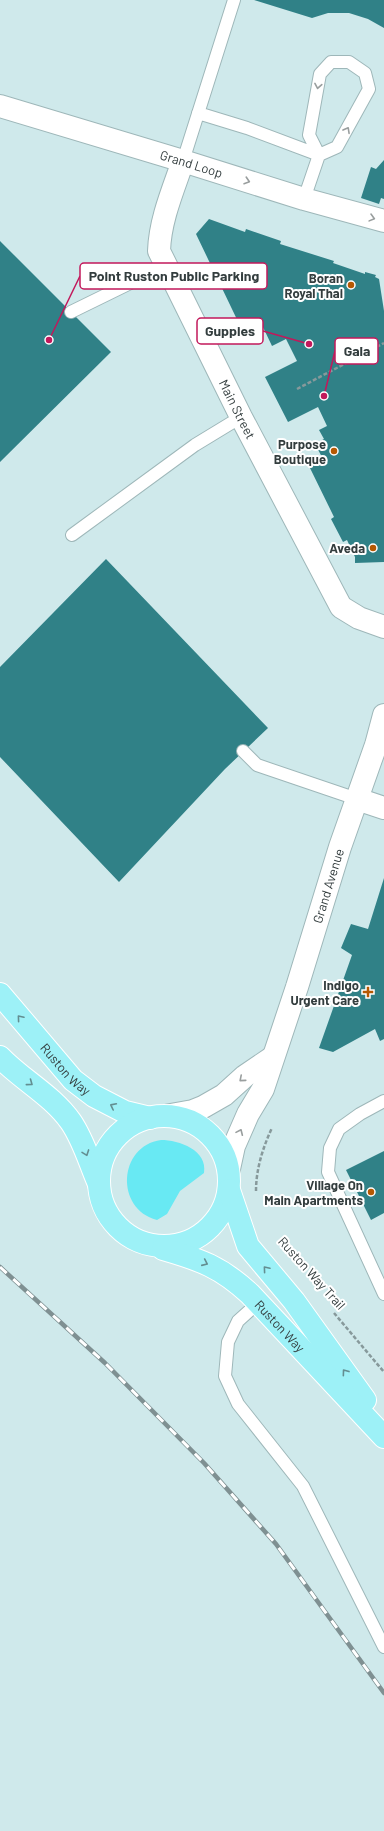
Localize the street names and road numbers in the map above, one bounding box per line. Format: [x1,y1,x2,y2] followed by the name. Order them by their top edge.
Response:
[158,147,225,181] street label: Grand Loop
[216,377,259,442] street label: Main Street
[309,846,347,925] street label: Grand Avenue
[37,1040,94,1099] street label: Ruston Way
[275,1233,349,1313] street label: Ruston Way Trail
[252,1297,308,1355] street label: Ruston Way

